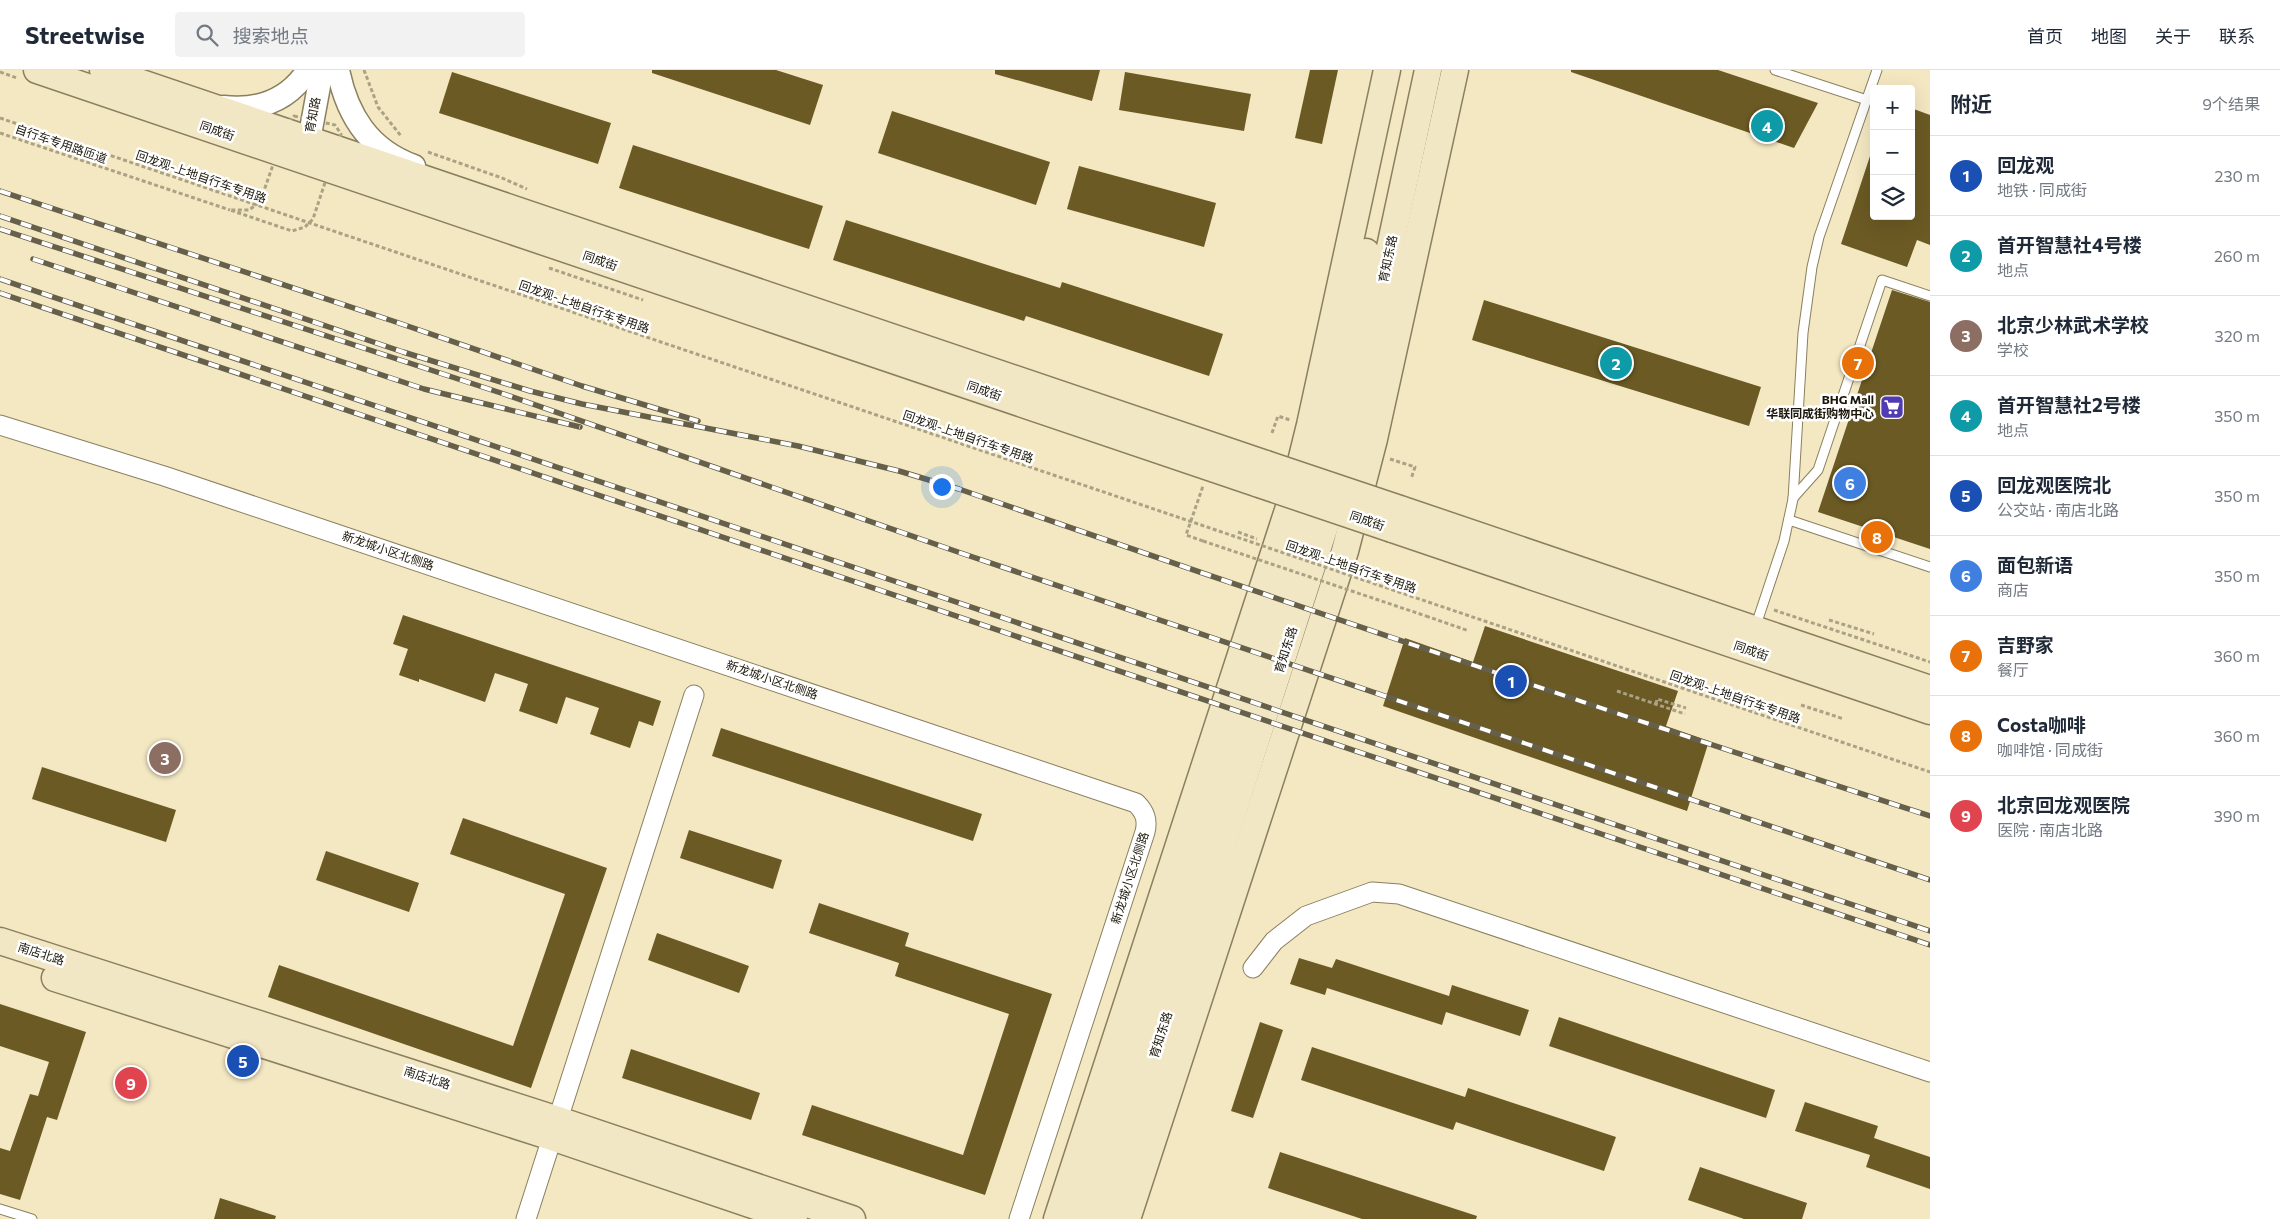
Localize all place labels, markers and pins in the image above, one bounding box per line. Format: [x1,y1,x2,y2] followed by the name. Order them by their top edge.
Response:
[1751,107,1783,145] pin: 4
[1600,344,1632,382] pin: 2
[1842,344,1874,382] pin: 7
[1766,392,1874,420] place label: BHG Mall 华联同成街购物中心
[1879,394,1905,420] supermarket icon: BHG Mall 华联同成街购物中心
[1834,464,1866,502] pin: 6
[1861,518,1893,556] pin: 8
[1495,662,1527,700] pin: 1
[149,739,181,777] pin: 3
[227,1042,259,1080] pin: 5
[115,1064,147,1102] pin: 9

